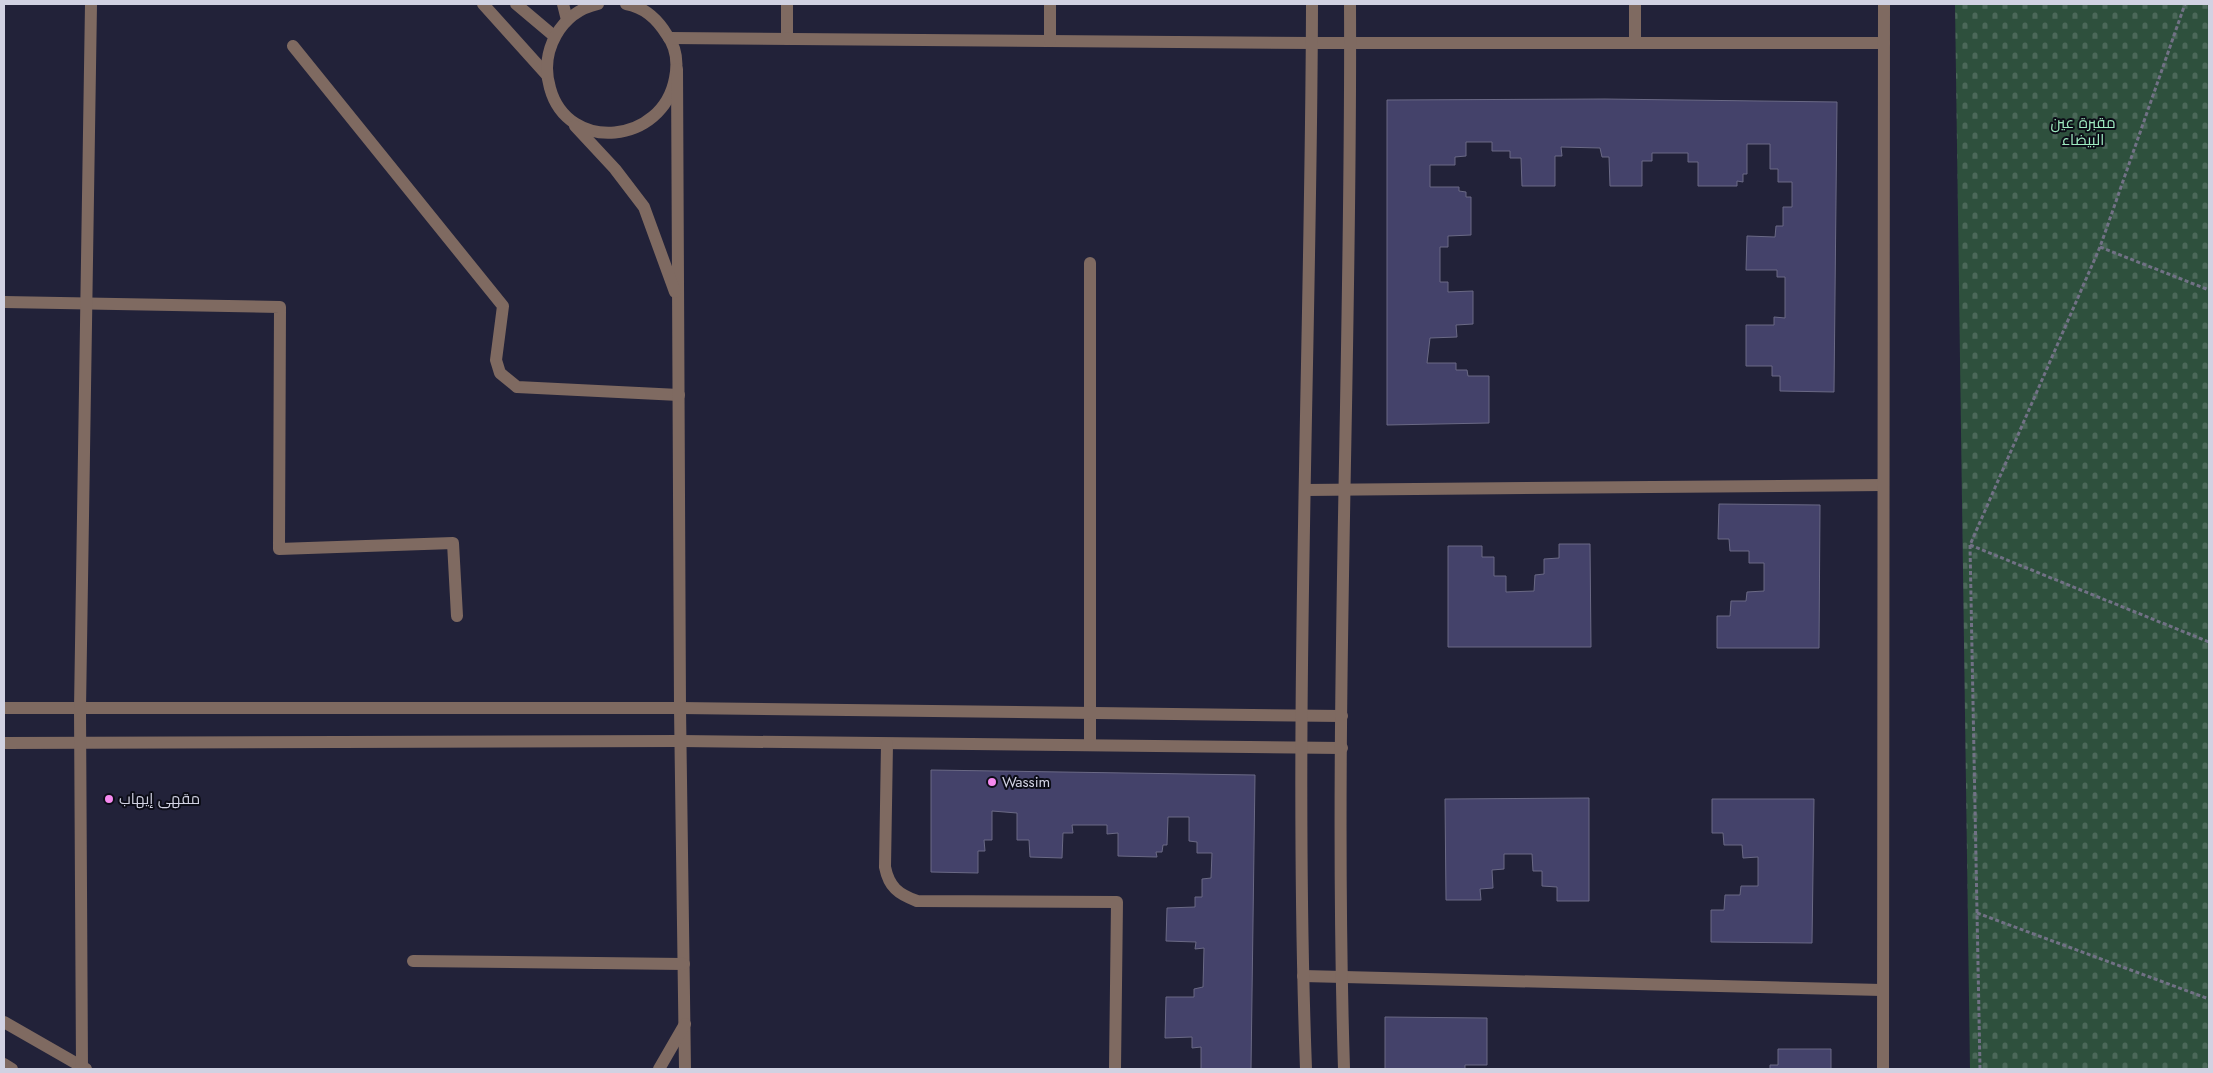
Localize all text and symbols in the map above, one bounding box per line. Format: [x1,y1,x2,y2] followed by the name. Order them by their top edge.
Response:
[2050,112,2116,151] park label: مقبرة عين البيضاء
[1002,771,1050,793] place label: Wassim
[986,776,998,788] marker: Wassim
[119,788,200,810] place label: مقهى إيهاب
[103,793,115,805] marker: مقهى إيهاب

